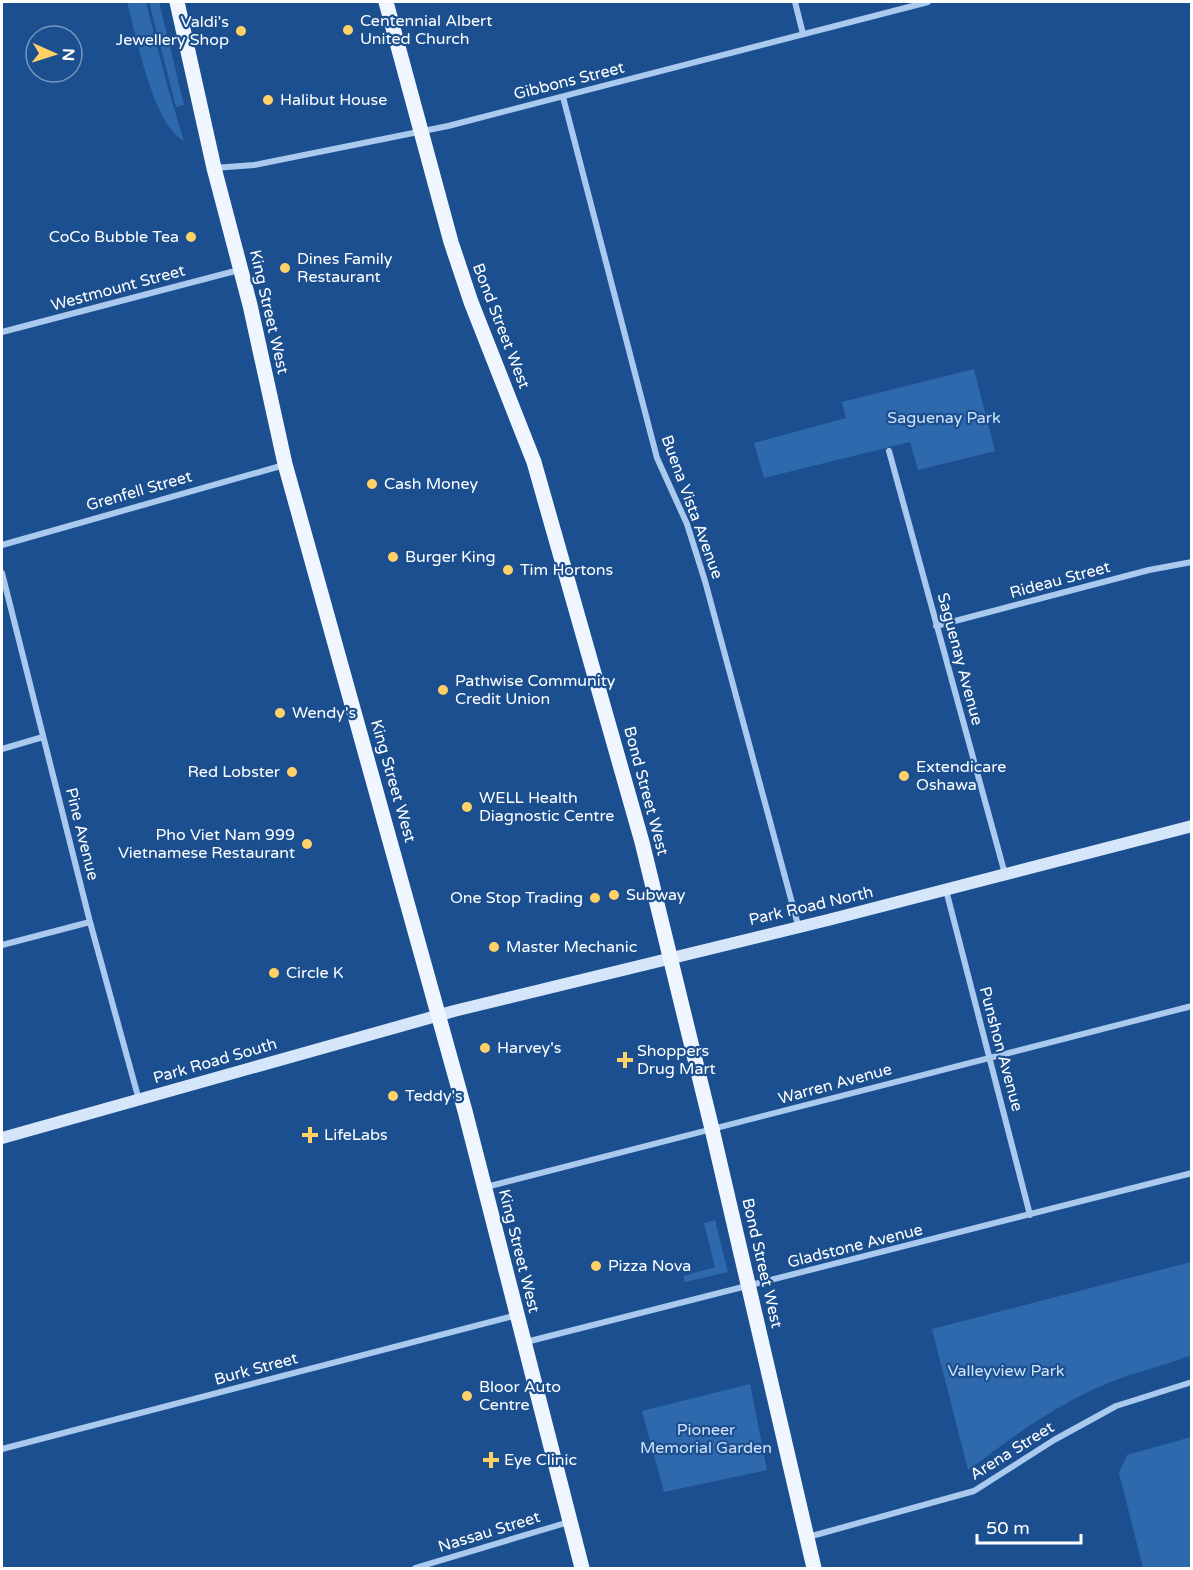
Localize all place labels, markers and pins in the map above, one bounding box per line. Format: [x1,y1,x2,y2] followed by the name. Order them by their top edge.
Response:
[360,11,492,49] place label: Centennial Albert United Church
[116,12,229,50] place label: Valdi's Jewellery Shop
[341,23,355,37] marker: Centennial Albert United Church
[234,24,248,38] marker: Valdi's Jewellery Shop
[280,90,387,110] place label: Halibut House
[261,93,275,107] marker: Halibut House
[49,227,179,247] place label: CoCo Bubble Tea
[184,230,198,244] marker: CoCo Bubble Tea
[297,249,393,287] place label: Dines Family Restaurant
[278,261,292,275] marker: Dines Family Restaurant
[384,474,478,494] place label: Cash Money
[365,477,379,491] marker: Cash Money
[405,547,496,567] place label: Burger King
[386,550,400,564] marker: Burger King
[520,560,613,580] place label: Tim Hortons
[501,563,515,577] marker: Tim Hortons
[455,671,616,709] place label: Pathwise Community Credit Union
[436,683,450,697] marker: Pathwise Community Credit Union
[292,703,356,723] place label: Wendy's
[273,706,287,720] marker: Wendy's
[916,757,1006,795] place label: Extendicare Oshawa
[187,762,281,782] place label: Red Lobster
[285,765,299,779] marker: Red Lobster
[897,769,911,783] marker: Extendicare Oshawa
[479,788,614,826] place label: WELL Health Diagnostic Centre
[460,800,474,814] marker: WELL Health Diagnostic Centre
[118,825,295,863] place label: Pho Viet Nam 999 Vietnamese Restaurant
[300,837,314,851] marker: Pho Viet Nam 999 Vietnamese Restaurant
[626,885,686,905] place label: Subway
[450,888,583,908] place label: One Stop Trading
[607,888,621,902] marker: Subway
[588,891,602,905] marker: One Stop Trading
[506,937,637,957] place label: Master Mechanic
[487,940,501,954] marker: Master Mechanic
[286,963,344,983] place label: Circle K
[267,966,281,980] marker: Circle K
[497,1038,561,1058] place label: Harvey's
[478,1041,492,1055] marker: Harvey's
[637,1041,716,1079] place label: Shoppers Drug Mart
[618,1053,632,1067] marker: Shoppers Drug Mart
[405,1086,463,1106] place label: Teddy's
[386,1089,400,1103] marker: Teddy's
[324,1125,388,1145] place label: LifeLabs
[301,1126,319,1144] marker: LifeLabs
[608,1256,691,1276] place label: Pizza Nova
[589,1259,603,1273] marker: Pizza Nova
[479,1377,561,1415] place label: Bloor Auto Centre
[460,1389,474,1403] marker: Bloor Auto Centre
[504,1450,577,1470] place label: Eye Clinic
[482,1451,500,1469] marker: Eye Clinic

